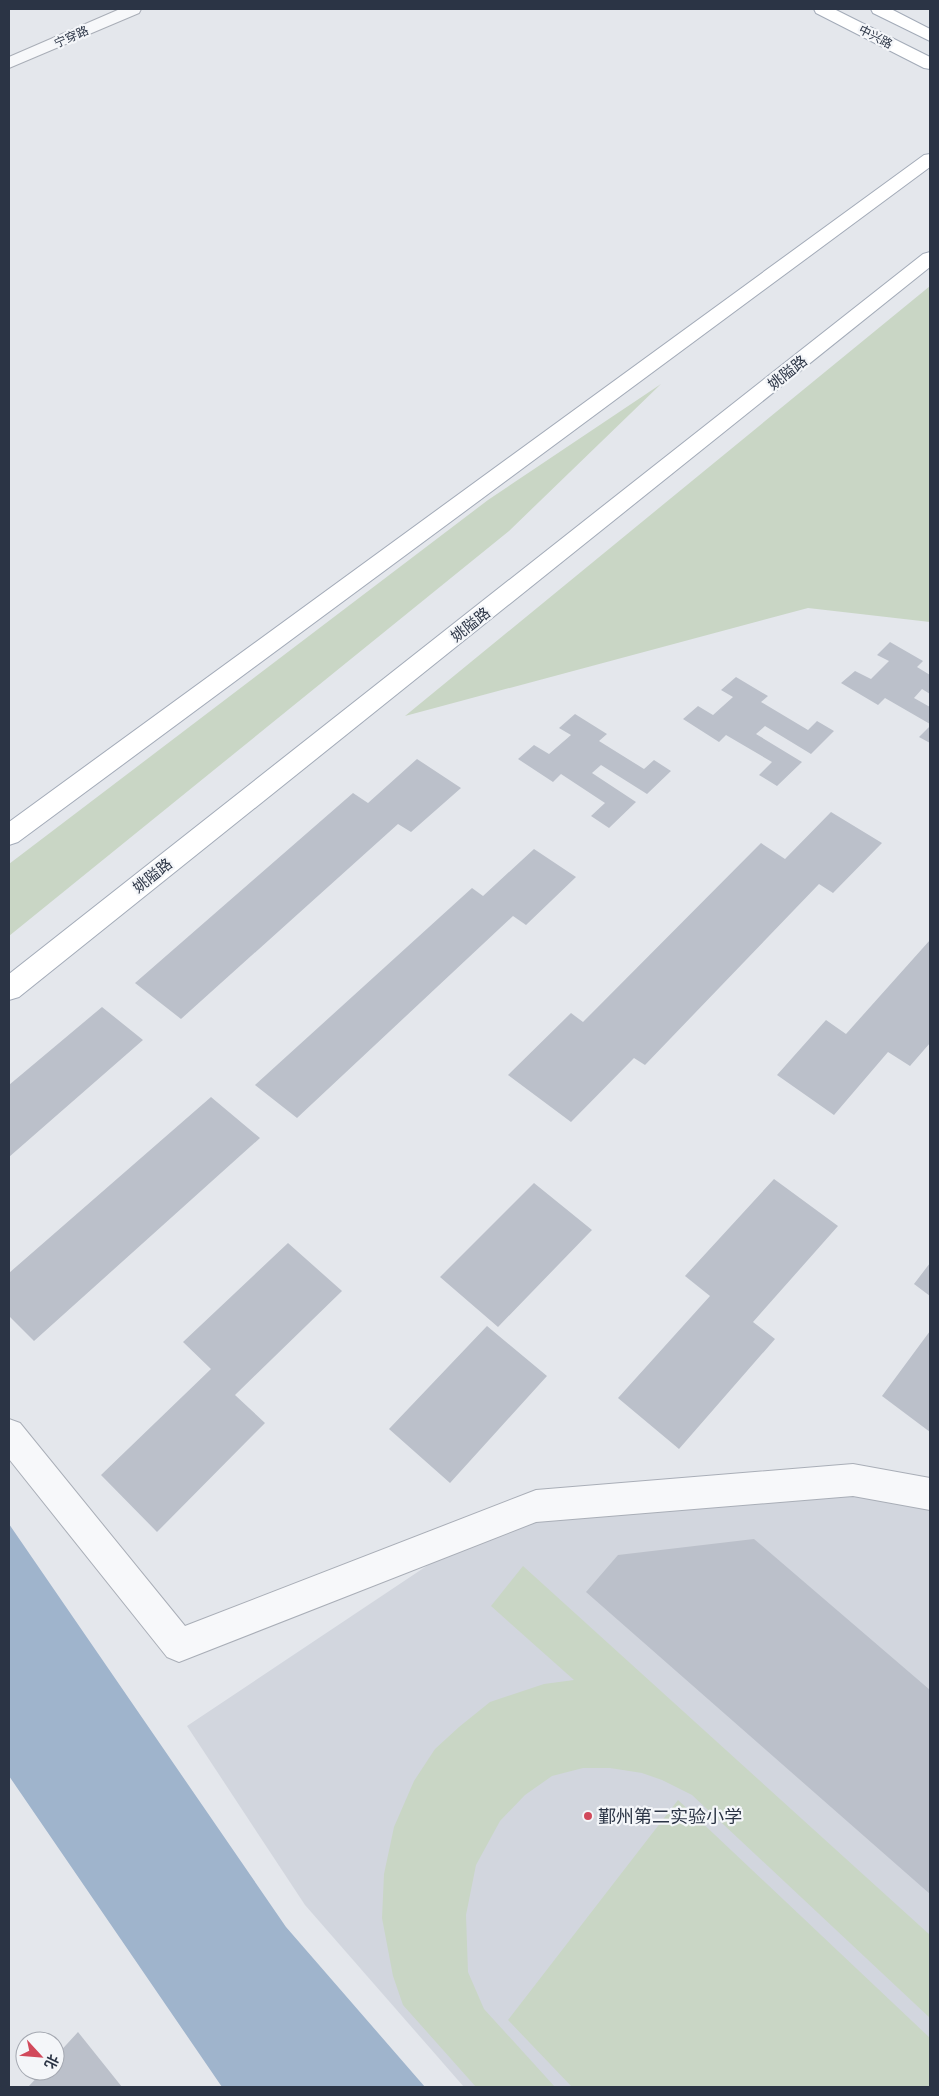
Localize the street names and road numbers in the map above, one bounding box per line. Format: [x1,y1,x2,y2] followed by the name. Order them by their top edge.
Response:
[52,22,90,50] street label: 宁穿路
[857,22,895,50] street label: 中兴路
[764,351,810,393] street label: 姚隘路
[447,603,493,645] street label: 姚隘路
[129,854,175,896] street label: 姚隘路

